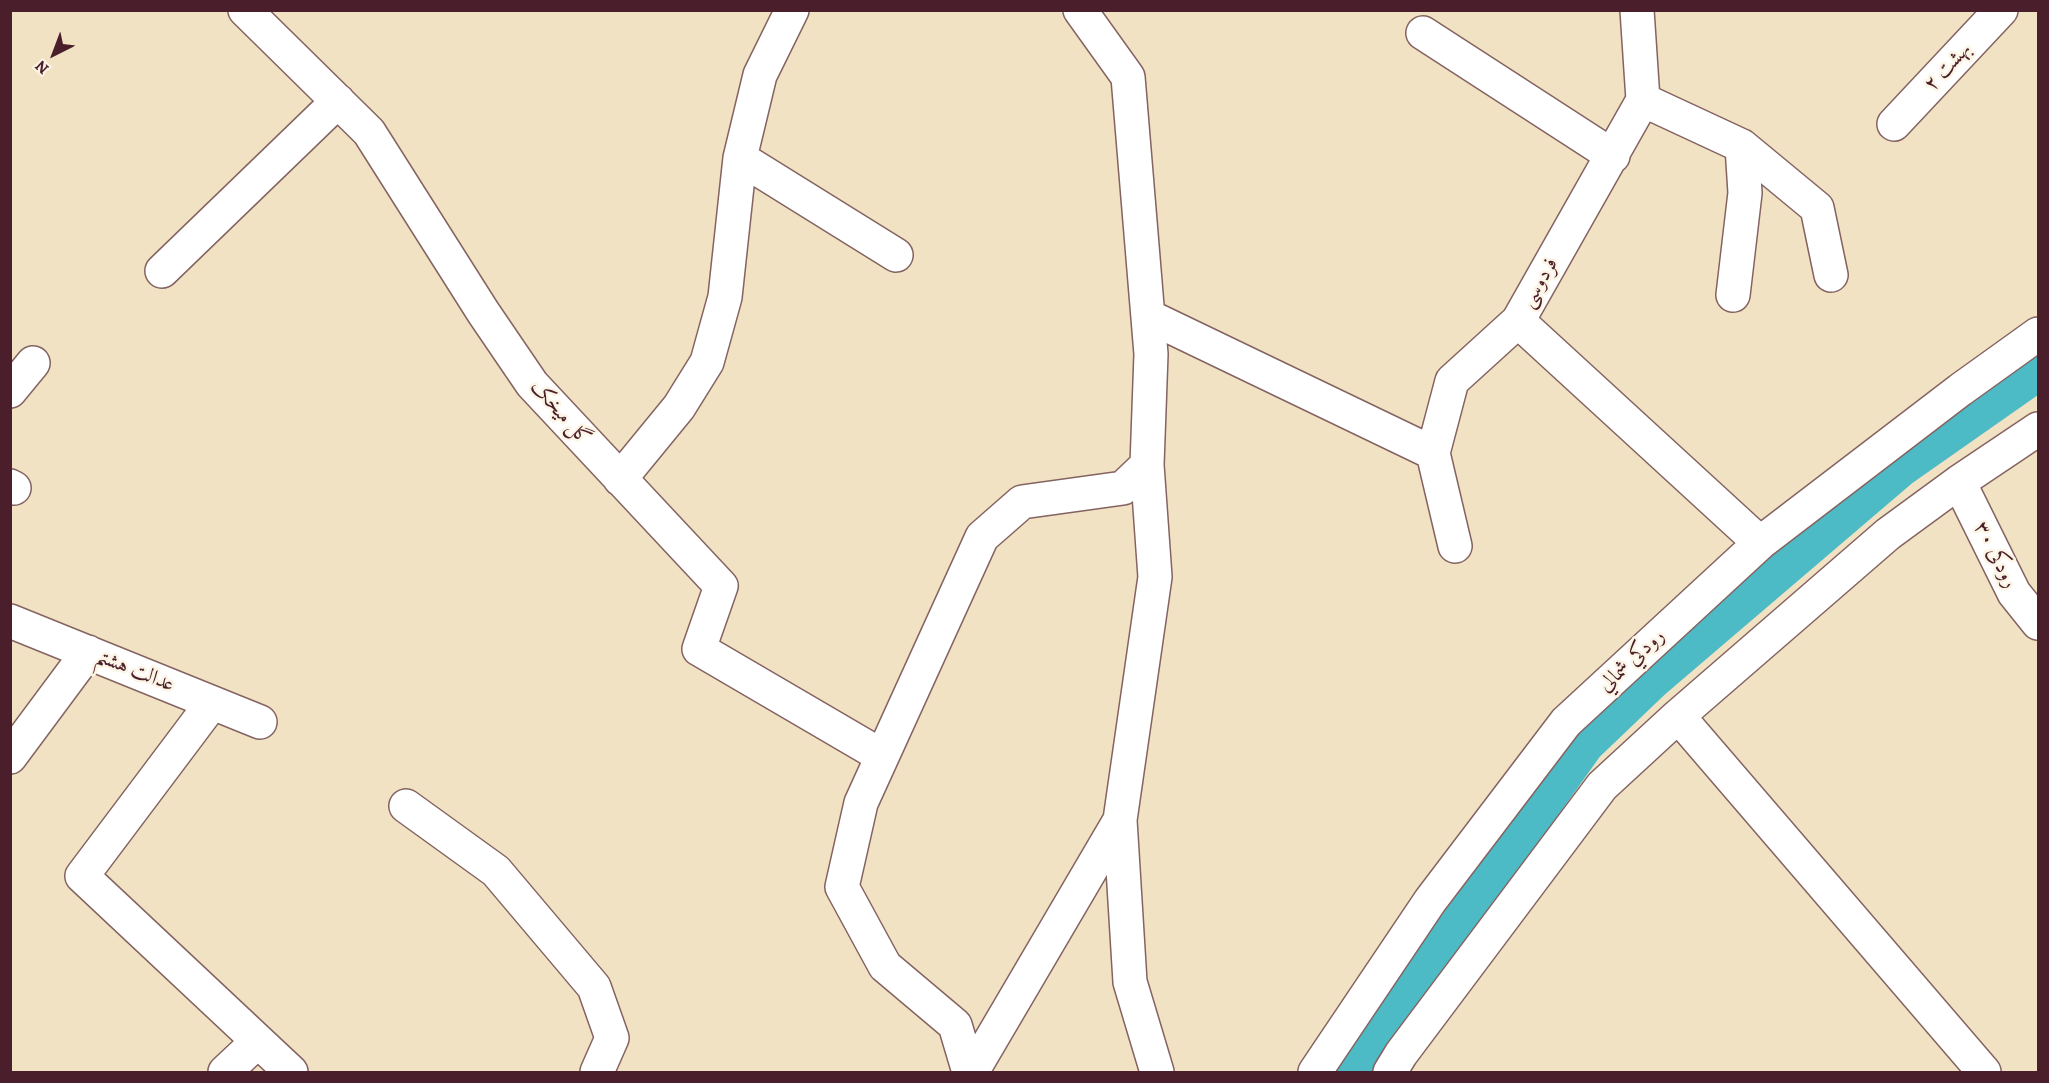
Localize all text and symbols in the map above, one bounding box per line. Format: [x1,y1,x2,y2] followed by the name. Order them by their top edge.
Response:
[24,24,84,84] north arrow
[1919,37,1977,97] street label: بهشت ۲
[30,55,54,79] text: N
[1516,253,1564,313] street label: فردوسی
[524,375,596,451] street label: گل میخک
[1968,517,2022,593] street label: رودکی ۳۰
[1594,624,1670,698] street label: رودکي شمالي
[92,644,178,698] street label: عدالت هشتم

